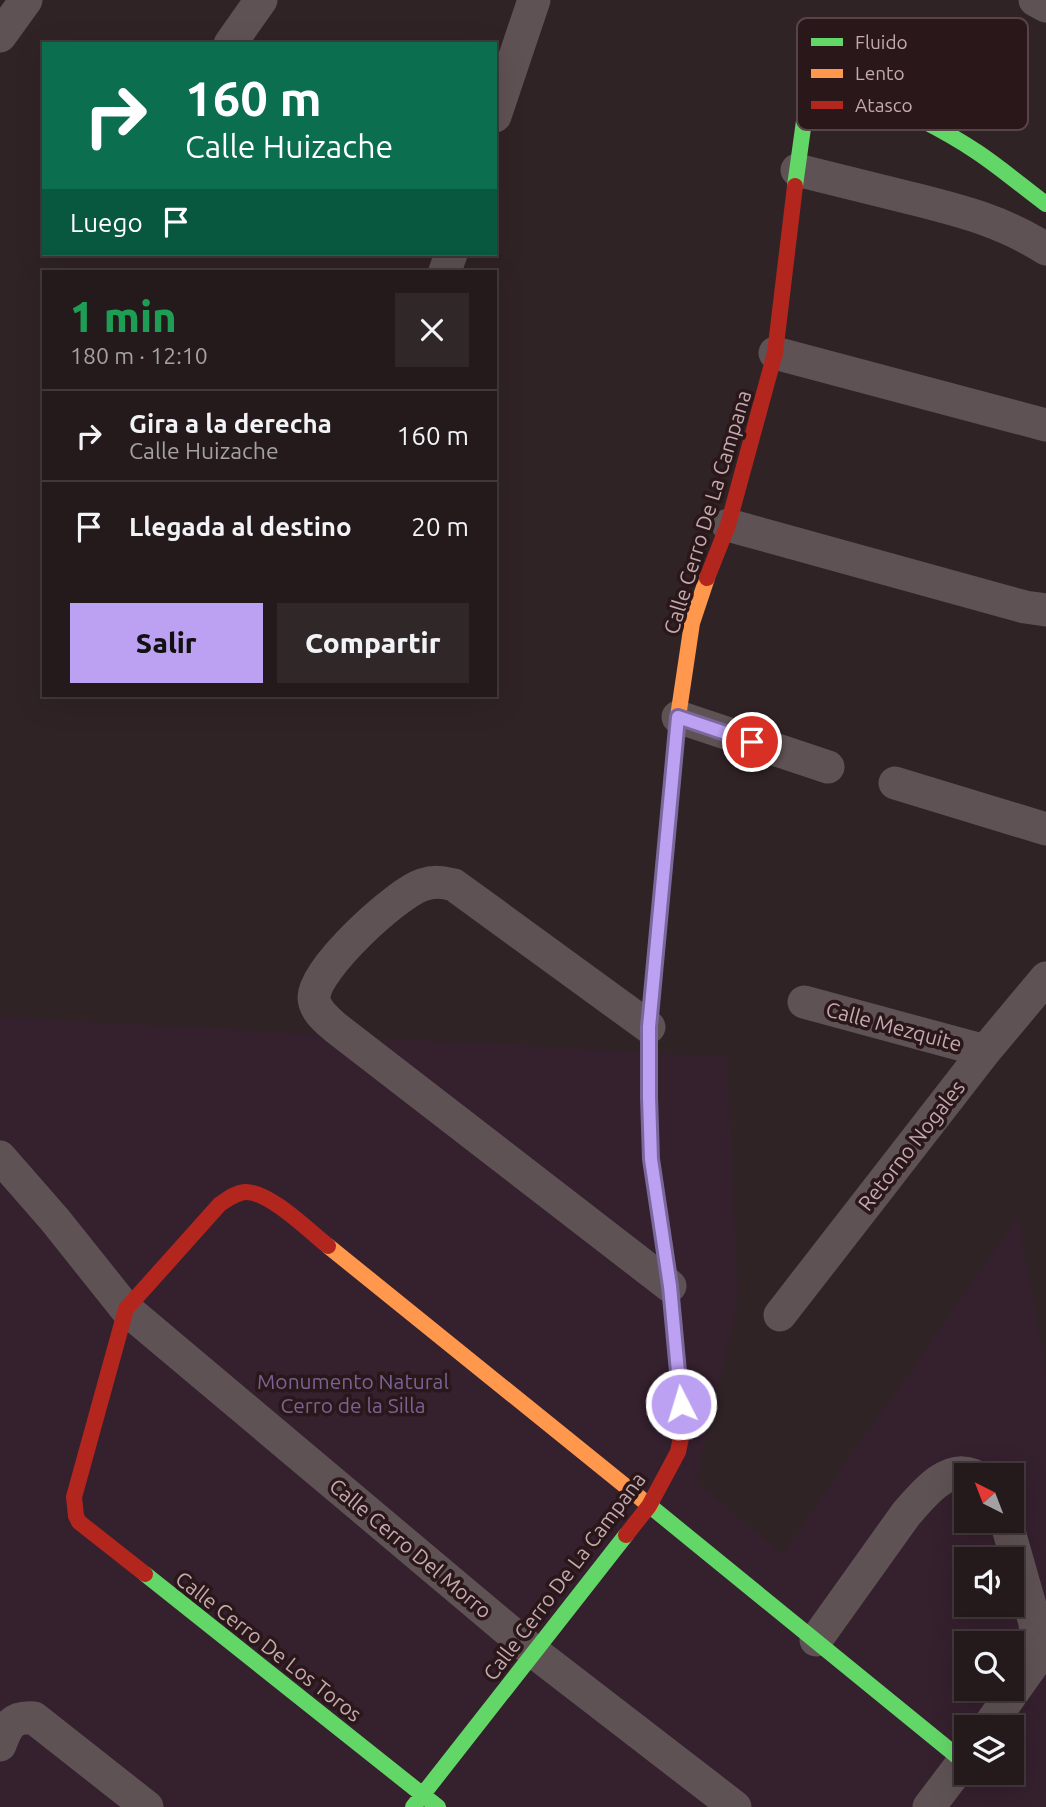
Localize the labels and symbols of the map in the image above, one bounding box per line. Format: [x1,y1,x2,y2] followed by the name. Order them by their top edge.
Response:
[797,18,1028,130] legend
[855,31,908,53] text: Fluido
[855,62,905,84] text: Lento
[855,94,913,116] text: Atasco
[658,387,756,637] street label: Calle Cerro De La Campana
[722,712,782,772] pin
[823,996,965,1056] street label: Calle Mezquite
[853,1075,969,1215] street label: Retorno Nogales
[644,1367,718,1441] position arrow
[257,1369,449,1417] park label: Monumento Natural Cerro de la Silla
[954,1463,1024,1533] north arrow
[478,1467,650,1685] street label: Calle Cerro De La Campana
[325,1473,497,1623] street label: Calle Cerro Del Morro
[171,1566,367,1726] street label: Calle Cerro De Los Toros

